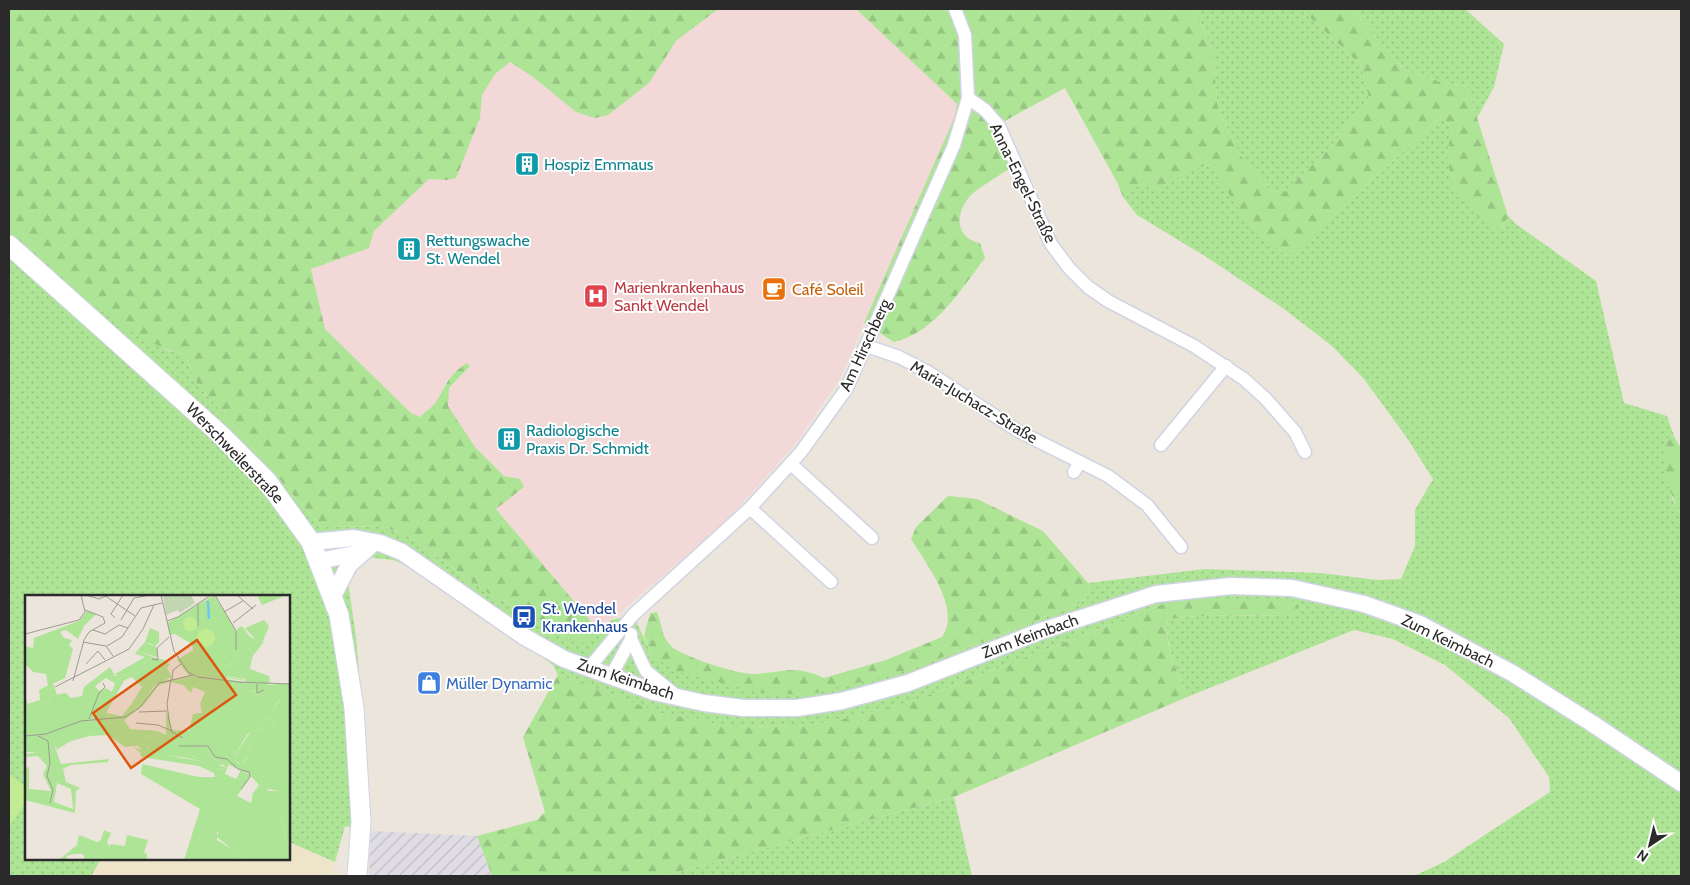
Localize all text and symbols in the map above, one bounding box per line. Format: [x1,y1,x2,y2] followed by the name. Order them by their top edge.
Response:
[986,120,1060,246] street label: Anna-Engel-Straße
[514,151,540,177] building icon: Hospiz Emmaus
[544,155,654,174] place label: Hospiz Emmaus
[426,231,530,268] place label: Rettungswache St. Wendel
[396,236,422,262] building icon: Rettungswache St. Wendel
[761,276,787,302] cafe icon: Café Soleil
[614,278,745,315] place label: Marienkrankenhaus Sankt Wendel
[792,280,864,299] place label: Café Soleil
[583,283,609,309] hospital icon: Marienkrankenhaus Sankt Wendel
[835,295,895,394] street label: Am Hirschberg
[907,357,1041,447] street label: Maria-Juchacz-Straße
[182,399,288,507] street label: Werschweilerstraße
[526,421,649,458] place label: Radiologische Praxis Dr. Schmidt
[496,426,522,452] building icon: Radiologische Praxis Dr. Schmidt
[25,595,290,860] inset map
[542,599,628,636] place label: St. Wendel Krankenhaus
[511,604,537,630] bus stop icon: St. Wendel Krankenhaus
[979,610,1081,662] street label: Zum Keimbach
[1398,610,1498,672] street label: Zum Keimbach
[575,654,677,704] street label: Zum Keimbach
[416,670,442,696] shop icon: Müller Dynamic
[446,674,553,693] place label: Müller Dynamic
[1625,820,1675,870] north arrow
[1633,845,1652,866] text: N

